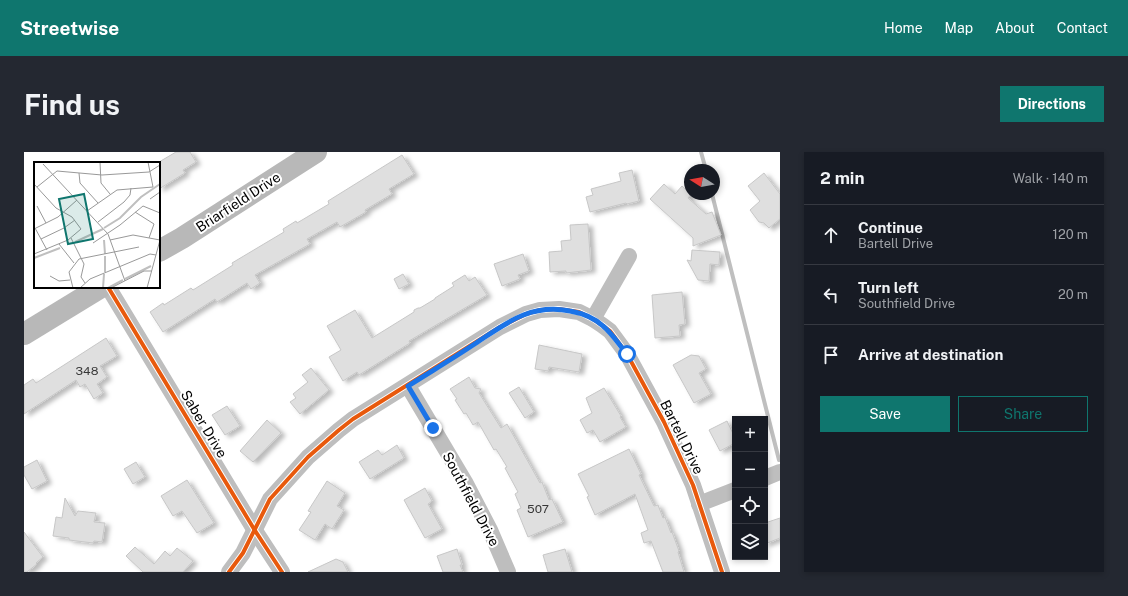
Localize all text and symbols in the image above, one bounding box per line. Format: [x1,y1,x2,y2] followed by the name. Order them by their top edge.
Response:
[20,17,119,39] text: Streetwise
[884,20,923,36] text: Home
[945,20,973,36] text: Map
[995,20,1035,36] text: About
[1057,20,1108,36] text: Contact
[1000,86,1104,122] button: Directions
[24,88,120,121] text: Find us
[34,162,160,288] inset map
[684,164,720,200] north arrow
[820,168,865,188] text: 2 min
[193,169,283,235] street label: Briarfield Drive
[1013,171,1088,186] text: Walk · 140 m
[858,219,923,236] text: Continue
[820,224,842,246] icon: ahead
[1053,227,1088,242] text: 120 m
[858,236,933,251] text: Bartell Drive
[858,279,919,296] text: Turn left
[820,284,842,306] icon: left
[1058,287,1088,302] text: 20 m
[858,296,955,311] text: Southfield Drive
[820,344,842,366] icon: arrive
[618,345,636,363] route start
[858,346,1003,363] text: Arrive at destination
[76,364,99,378] house number: 348
[178,387,230,461] street label: Saber Drive
[820,396,950,432] button: Save
[958,396,1088,432] button: Share
[657,397,707,477] street label: Bartell Drive
[732,416,768,560] map controls
[732,416,768,452] button: +
[424,419,442,437] route end
[439,449,503,549] street label: Southfield Drive
[732,452,768,488] button: −
[732,488,768,524] button: locate
[527,502,549,516] house number: 507
[732,524,768,560] button: layers

